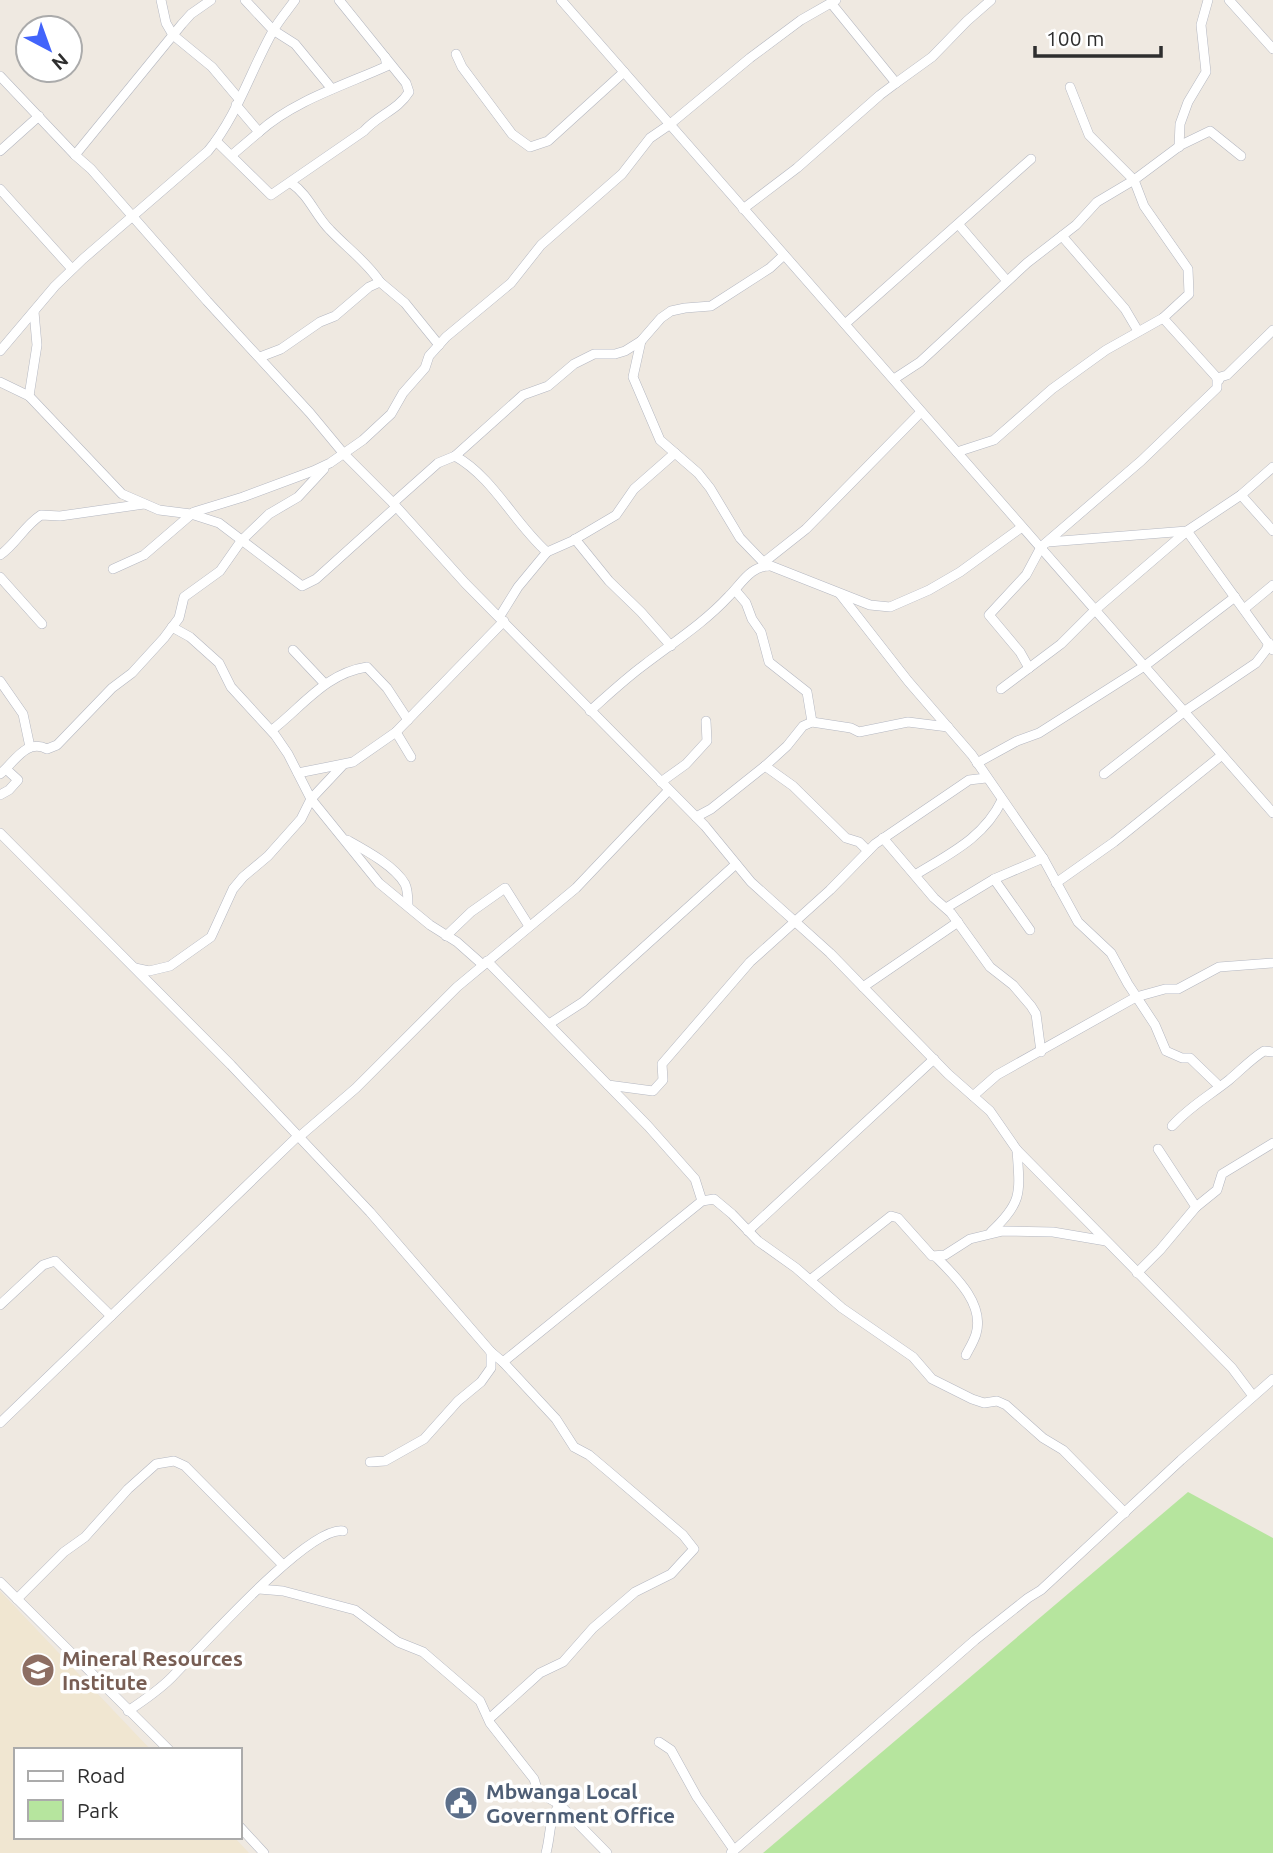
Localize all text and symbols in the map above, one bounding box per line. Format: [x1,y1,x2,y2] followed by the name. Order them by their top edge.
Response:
[14,14,84,84] north arrow
[1035,14,1161,58] scale bar
[1046,26,1104,50] text: 100 m
[48,49,73,75] text: N
[62,1646,243,1694] place label: Mineral Resources Institute
[19,1651,57,1689] school or university icon: Mineral Resources Institute
[14,1748,242,1839] legend
[77,1763,125,1787] text: Road
[486,1779,675,1827] place label: Mbwanga Local Government Office
[442,1784,480,1822] public building icon: Mbwanga Local Government Office
[77,1798,119,1822] text: Park

